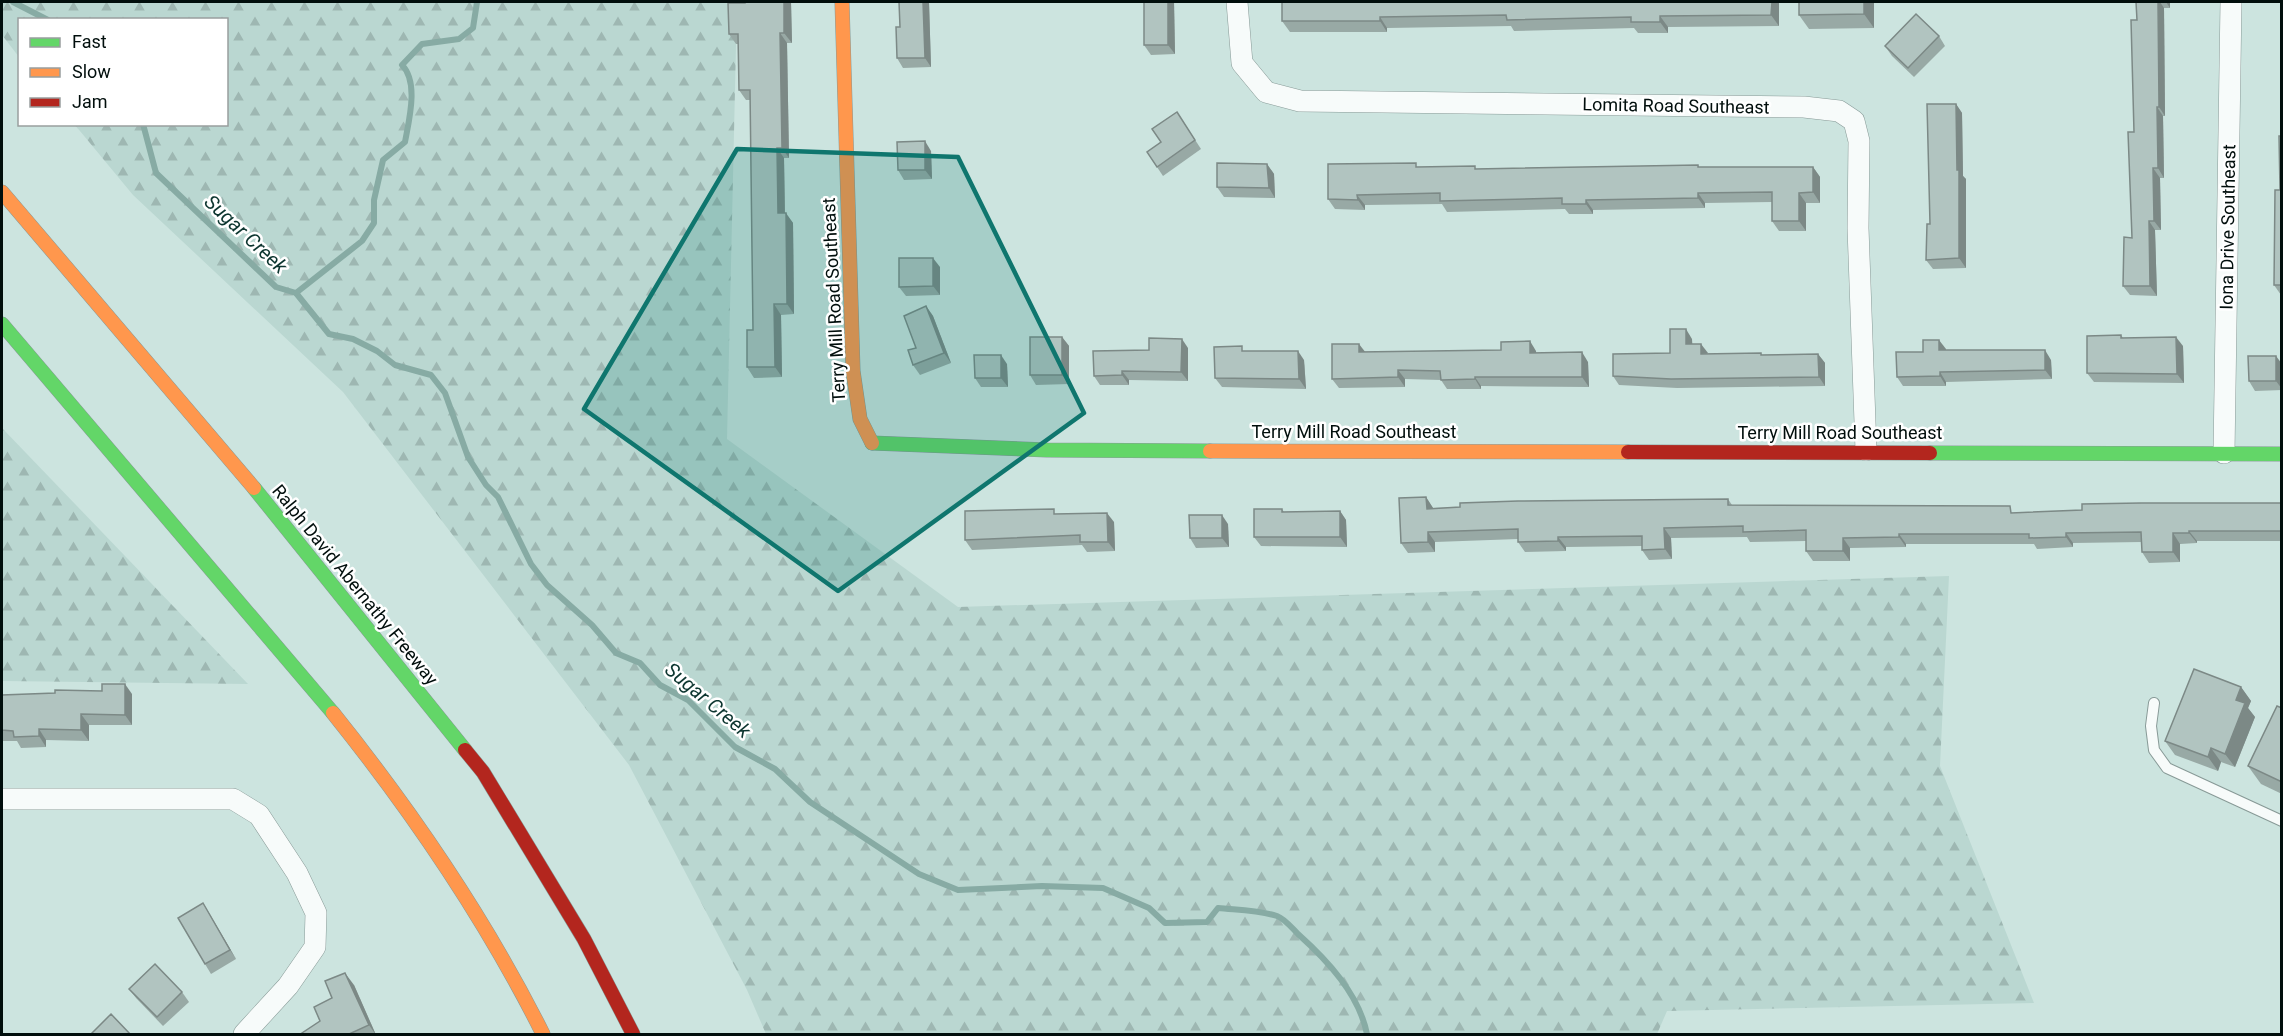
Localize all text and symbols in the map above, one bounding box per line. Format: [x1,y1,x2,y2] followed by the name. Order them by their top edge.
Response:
[18,18,228,126] legend
[72,31,107,52] text: Fast
[72,61,111,82] text: Slow
[72,91,108,112] text: Jam
[1582,93,1770,118] street label: Lomita Road Southeast
[2216,144,2239,310] street label: Iona Drive Southeast
[200,190,293,279] water label: Sugar Creek
[818,197,849,403] street label: Terry Mill Road Southeast
[1251,421,1457,442] street label: Terry Mill Road Southeast
[1737,422,1943,443] street label: Terry Mill Road Southeast
[268,480,443,689] street label: Ralph David Abernathy Freeway
[660,657,757,744] water label: Sugar Creek

